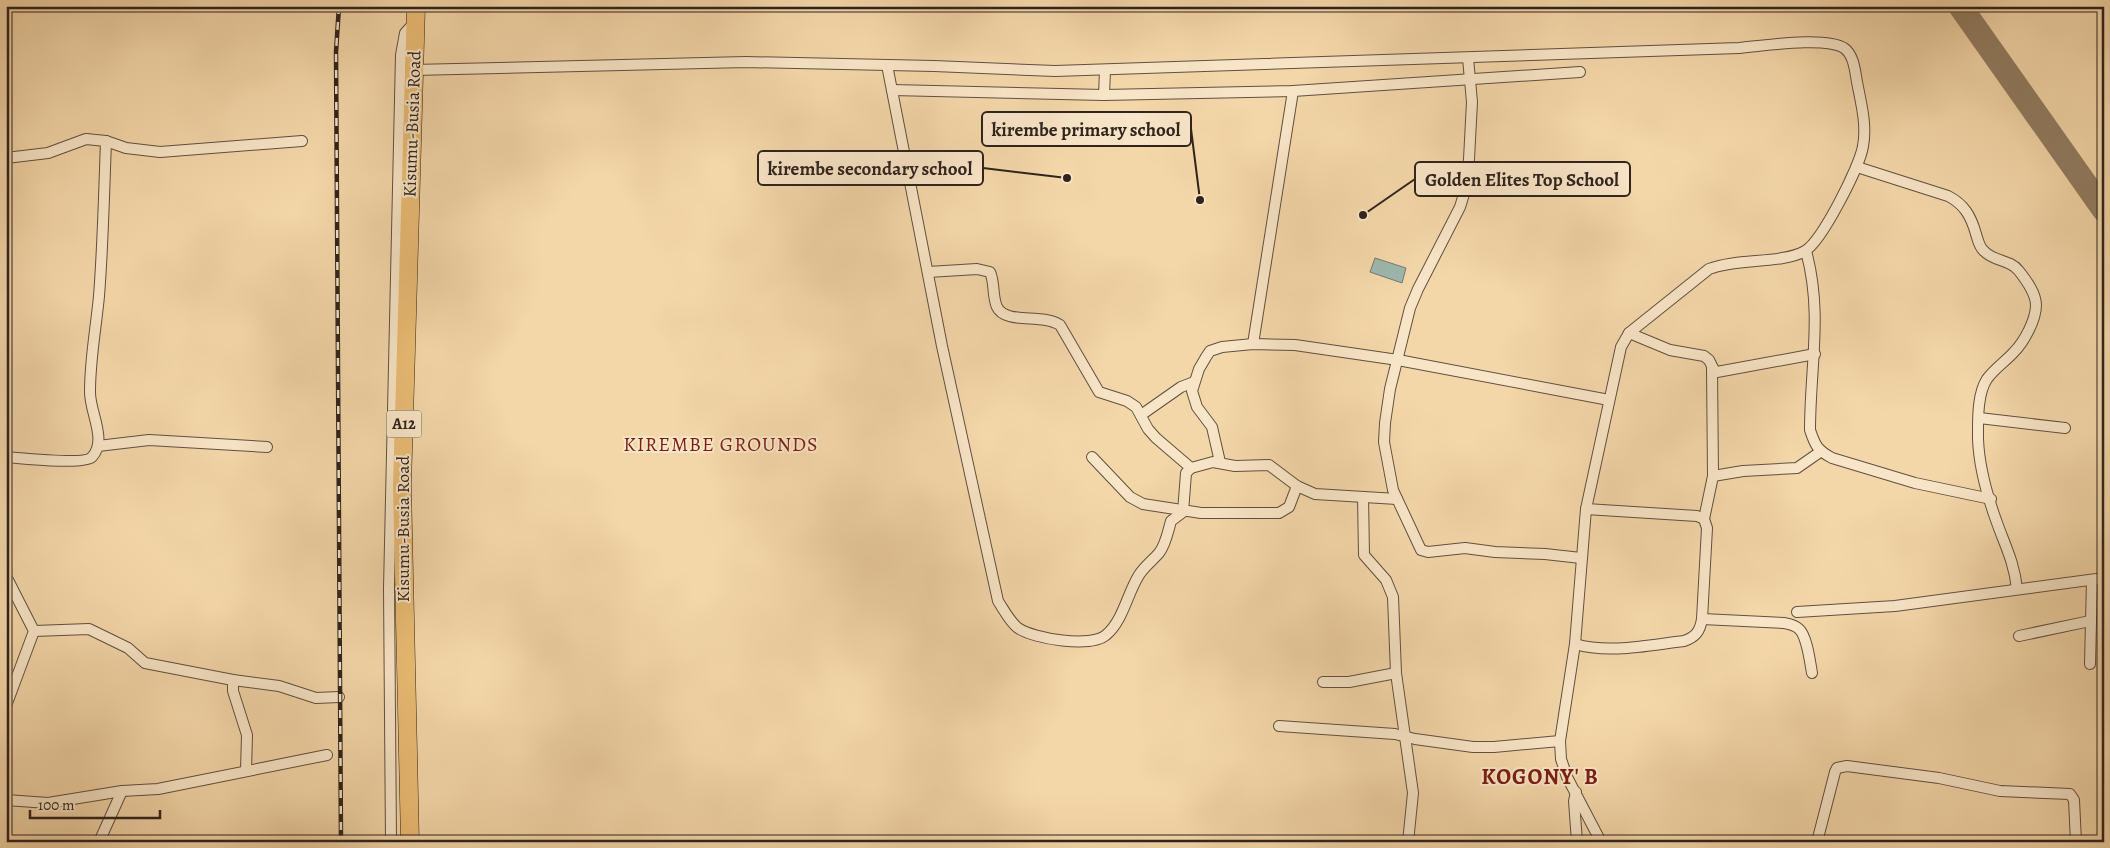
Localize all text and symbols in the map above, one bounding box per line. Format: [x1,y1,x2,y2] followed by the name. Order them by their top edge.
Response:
[397,50,427,198] street label: Kisumu-Busia Road
[982,112,1191,146] callout: kirembe primary school
[991,117,1181,143] text: kirembe primary school
[758,151,983,185] callout: kirembe secondary school
[768,156,972,182] text: kirembe secondary school
[1415,162,1630,196] callout: Golden Elites Top School
[1425,167,1619,193] text: Golden Elites Top School
[386,410,422,438] road number: A12
[623,431,819,458] district label: KIREMBE GROUNDS
[391,455,415,602] street label: Kisumu-Busia Road
[1481,762,1599,792] district label: KOGONY' B
[30,788,160,820] scale bar
[38,795,75,815] text: 100 m

